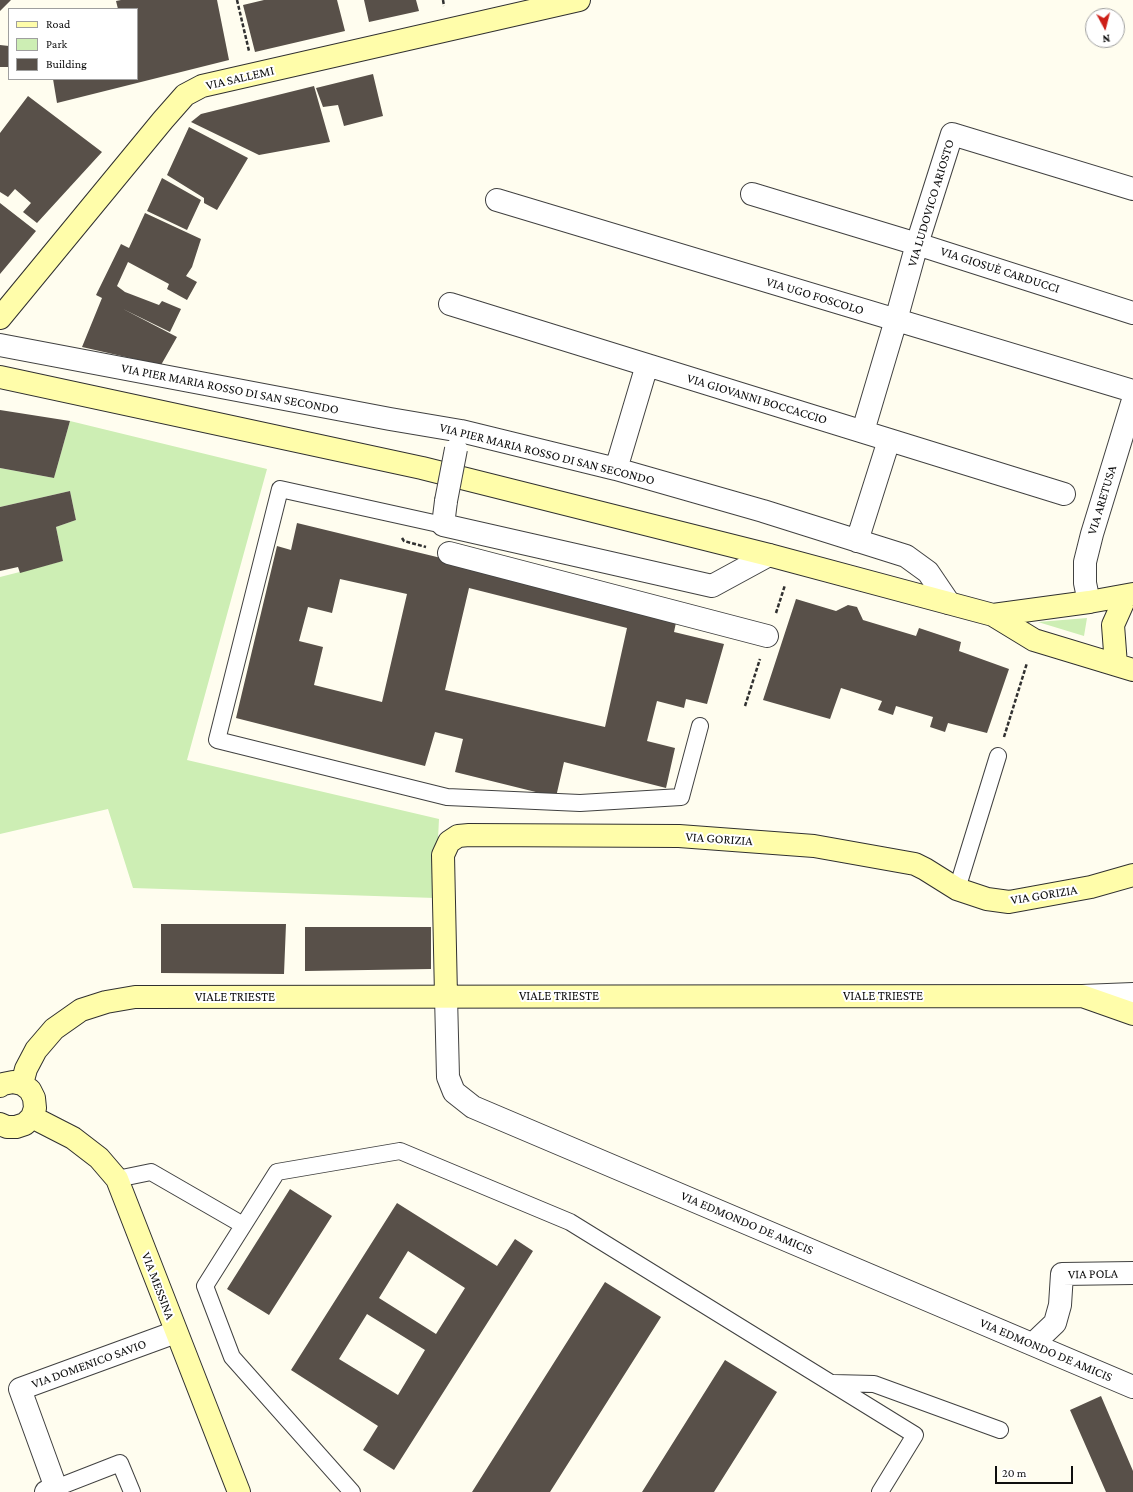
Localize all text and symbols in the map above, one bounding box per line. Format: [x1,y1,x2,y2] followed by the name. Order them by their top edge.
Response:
[8,8,138,80] legend
[1085,8,1125,48] north arrow
[46,17,70,31] text: Road
[1102,33,1111,45] text: N
[46,37,67,51] text: Park
[46,57,87,71] text: Building
[204,63,276,93] street label: VIA SALLEMI
[904,137,958,269] street label: VIA LUDOVICO ARIOSTO
[938,243,1062,297] street label: VIA GIOSUÈ CARDUCCI
[764,274,866,318] street label: VIA UGO FOSCOLO
[120,360,340,418] street label: VIA PIER MARIA ROSSO DI SAN SECONDO
[685,370,829,428] street label: VIA GIOVANNI BOCCACCIO
[438,420,656,488] street label: VIA PIER MARIA ROSSO DI SAN SECONDO
[1084,463,1120,537] street label: VIA ARETUSA
[685,829,753,849] street label: VIA GORIZIA
[1010,882,1078,908] street label: VIA GORIZIA
[519,988,599,1004] street label: VIALE TRIESTE
[843,988,923,1004] street label: VIALE TRIESTE
[195,989,275,1005] street label: VIALE TRIESTE
[678,1188,816,1258] street label: VIA EDMONDO DE AMICIS
[138,1250,178,1322] street label: VIA MESSINA
[1068,1266,1118,1282] street label: VIA POLA
[977,1315,1115,1385] street label: VIA EDMONDO DE AMICIS
[30,1336,148,1392] street label: VIA DOMENICO SAVIO
[997,1458,1075,1484] scale bar
[1002,1466,1026,1480] text: 20 m

